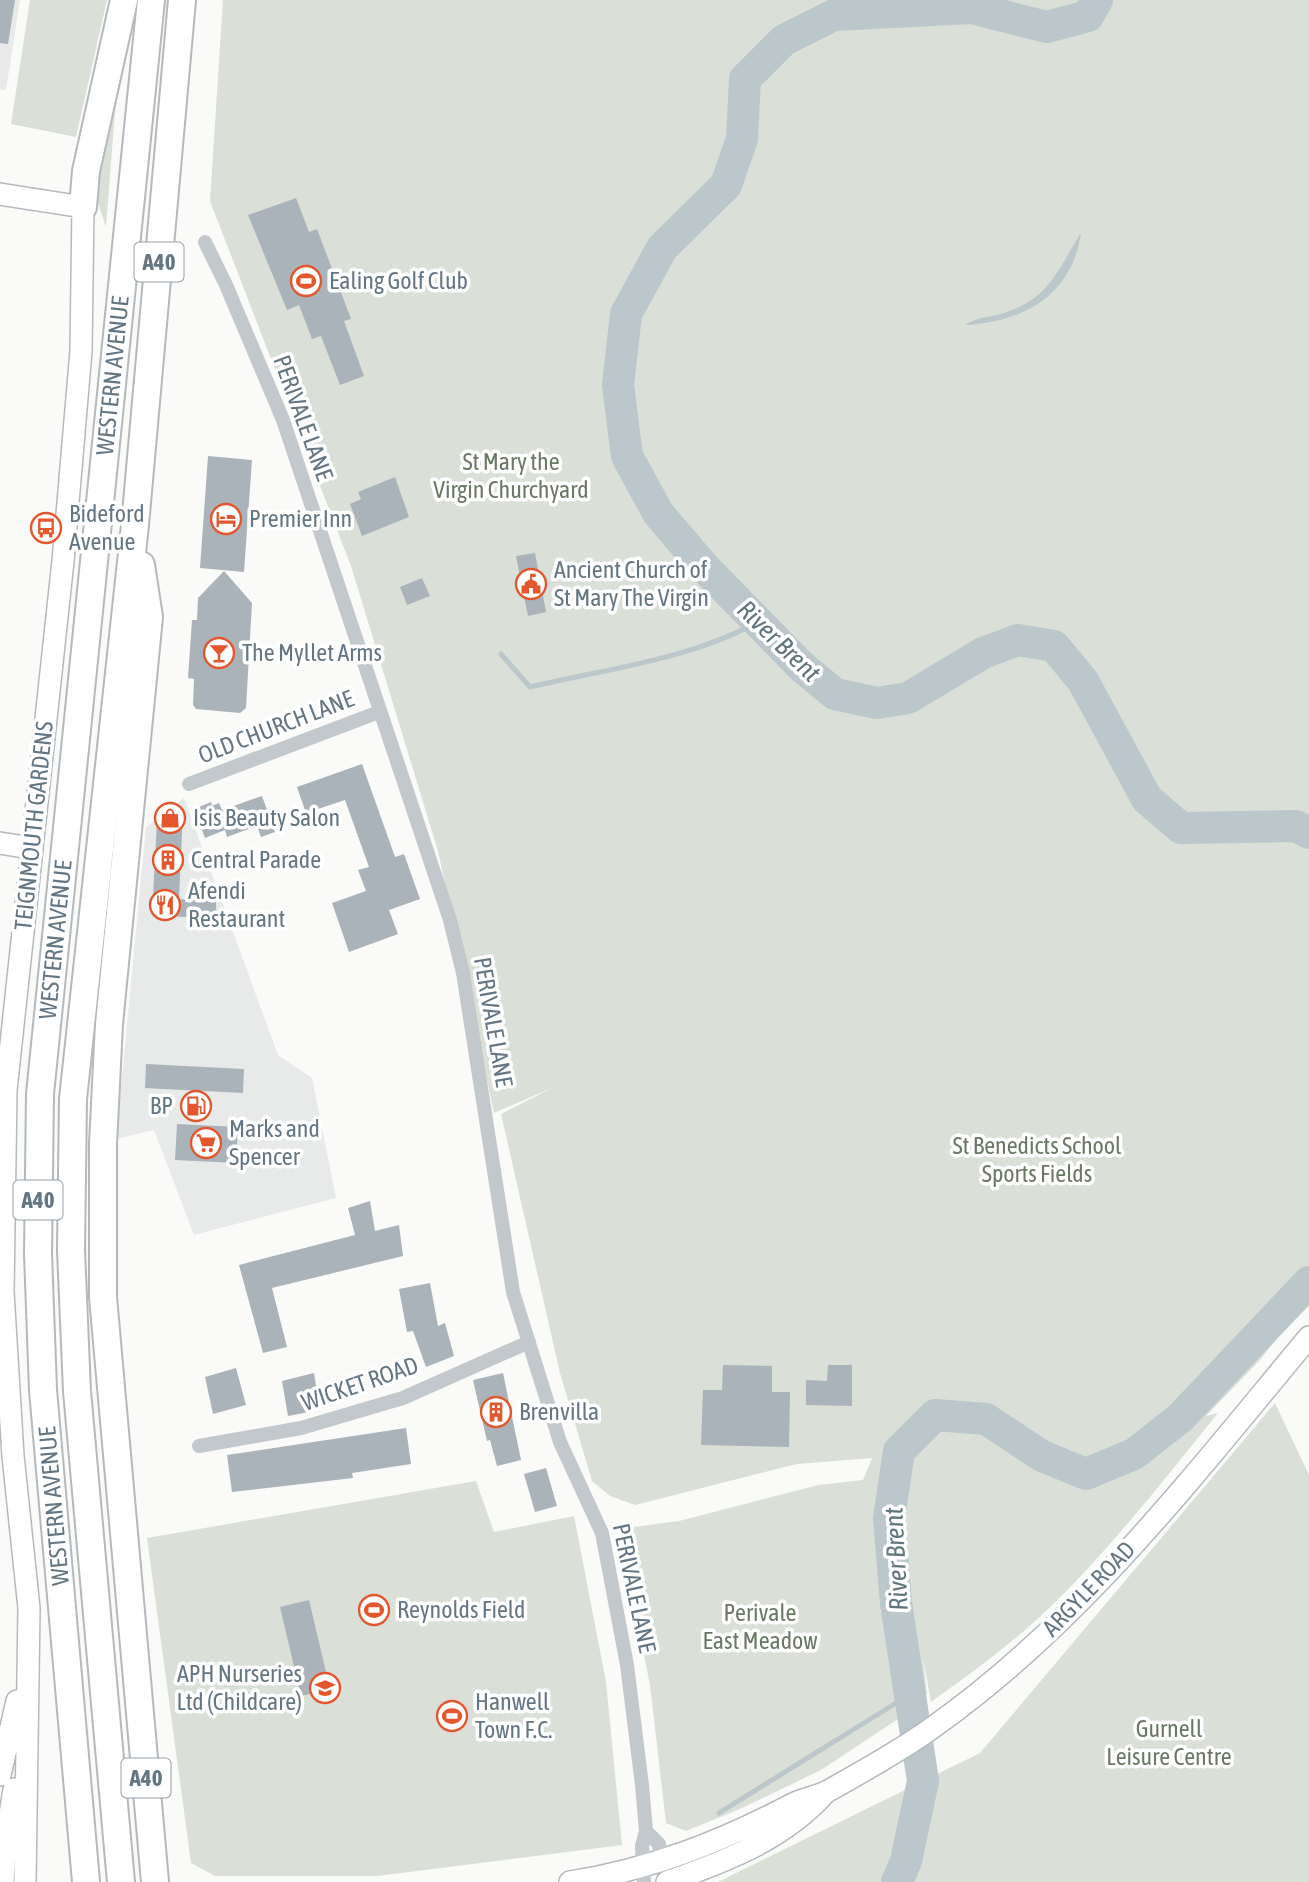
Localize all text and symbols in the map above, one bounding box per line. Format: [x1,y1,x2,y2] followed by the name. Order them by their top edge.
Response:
[134,243,184,282] road number: A40
[289,264,323,298] sports icon: Ealing Golf Club
[329,267,468,294] place label: Ealing Golf Club
[91,295,134,456] street label: WESTERN AVENUE
[268,351,339,484] street label: PERIVALE LANE
[433,448,589,503] park label: St Mary the Virgin Churchyard
[69,500,145,555] place label: Bideford Avenue
[209,502,243,536] hotel icon: Premier Inn
[249,505,352,532] place label: Premier Inn
[29,511,63,545] bus stop icon: Bideford Avenue
[554,556,709,611] place label: Ancient Church of St Mary The Virgin
[514,567,548,601] public building icon: Ancient Church of St Mary The Virgin
[731,594,827,688] water label: River Brent
[202,636,236,670] bar icon: The Myllet Arms
[242,639,382,666] place label: The Myllet Arms
[194,685,357,769] street label: OLD CHURCH LANE
[9,720,58,932] street label: TEIGNMOUTH GARDENS
[153,801,187,835] shop icon: Isis Beauty Salon
[193,804,340,831] place label: Isis Beauty Salon
[151,843,185,877] building icon: Central Parade
[191,846,321,873] place label: Central Parade
[34,859,77,1021] street label: WESTERN AVENUE
[188,877,285,932] place label: Afendi Restaurant
[148,888,182,922] restaurant icon: Afendi Restaurant
[469,955,518,1089] street label: PERIVALE LANE
[179,1089,213,1123] fuel station icon: BP
[150,1092,173,1119] place label: BP
[229,1115,320,1170] place label: Marks and Spencer
[189,1126,223,1160] supermarket icon: Marks and Spencer
[953,1132,1122,1187] park label: St Benedicts School Sports Fields
[14,1180,62,1219] road number: A40
[298,1351,421,1416] street label: WICKET ROAD
[479,1395,513,1429] building icon: Brenvilla
[519,1398,599,1425] place label: Brenvilla
[33,1425,74,1587] street label: WESTERN AVENUE
[878,1506,914,1612] water label: River Brent
[608,1521,661,1655] street label: PERIVALE LANE
[1037,1536,1140,1641] street label: ARGYLE ROAD
[357,1593,391,1627] sports icon: Reynolds Field
[397,1596,525,1623] place label: Reynolds Field
[703,1599,817,1654] park label: Perivale East Meadow
[176,1660,302,1715] place label: APH Nurseries Ltd (Childcare)
[308,1671,342,1705] school or university icon: APH Nurseries Ltd (Childcare)
[475,1688,552,1743] place label: Hanwell Town F.C.
[435,1699,469,1733] sports icon: Hanwell Town F.C.
[1106,1715,1232,1770] park label: Gurnell Leisure Centre
[122,1758,170,1798] road number: A40

